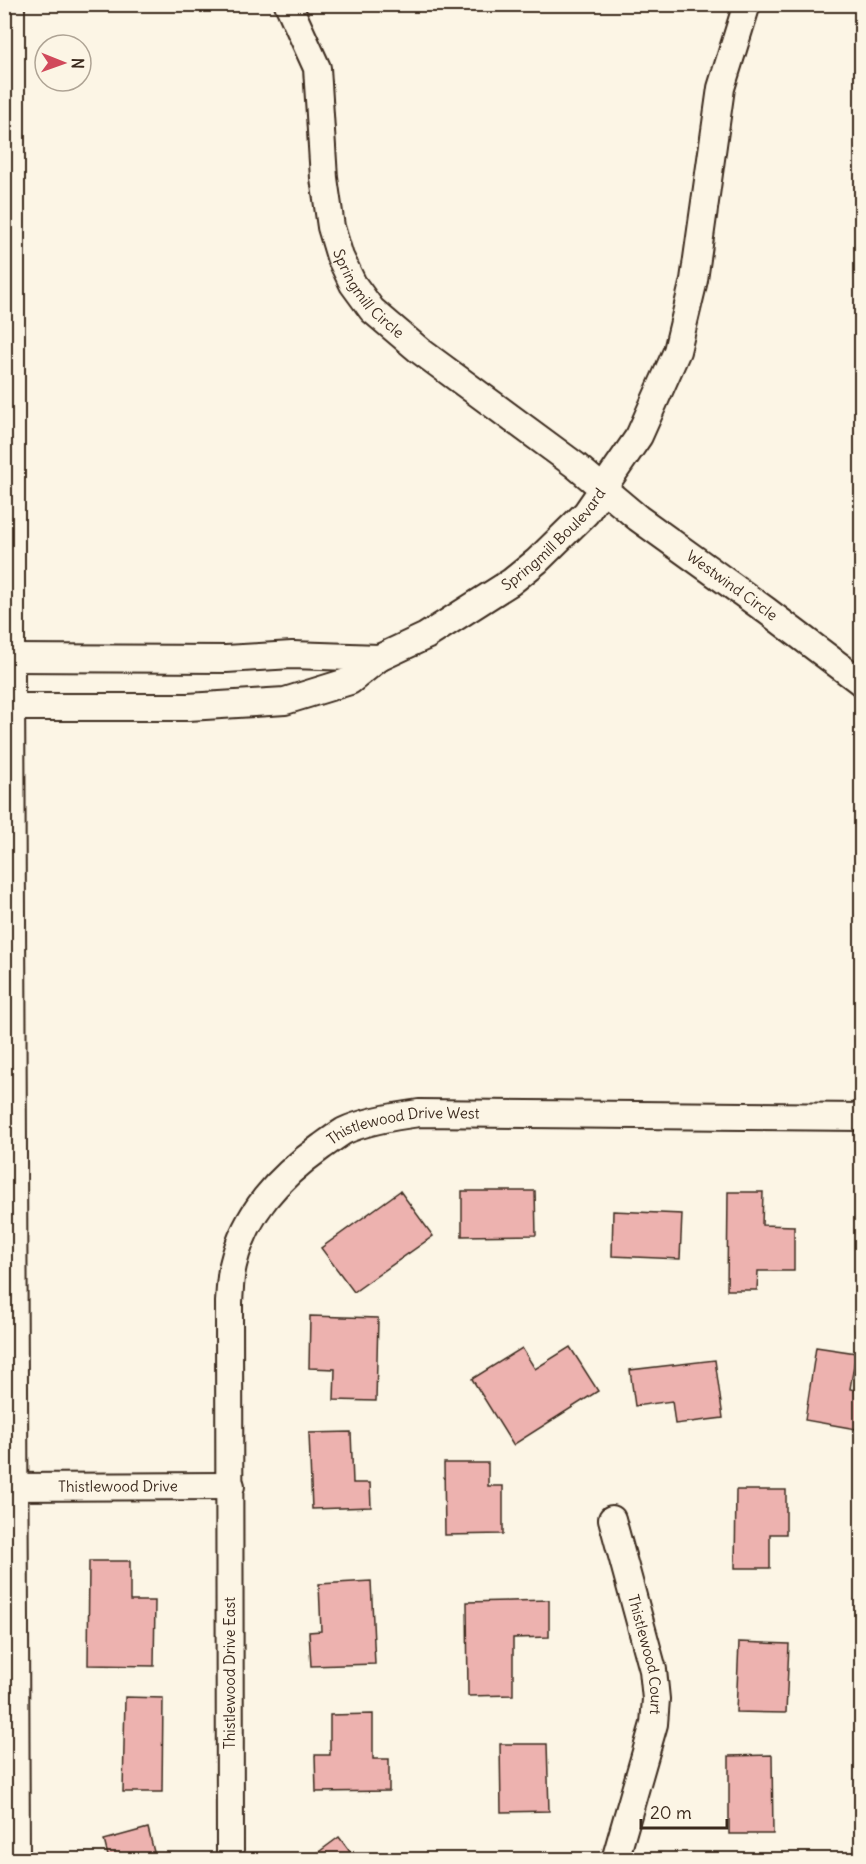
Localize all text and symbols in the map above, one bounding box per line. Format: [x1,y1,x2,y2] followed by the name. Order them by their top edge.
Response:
[33,33,93,93] north arrow
[68,58,88,69] text: N
[329,247,408,342] street label: Springmill Circle
[498,484,609,595] street label: Springmill Boulevard
[683,546,781,625] street label: Westwind Circle
[323,1103,480,1149] street label: Thistlewood Drive West
[58,1476,178,1496] street label: Thistlewood Drive
[624,1592,666,1715] street label: Thistlewood Court
[220,1597,239,1749] street label: Thistlewood Drive East
[641,1792,726,1830] scale bar
[650,1801,692,1824] text: 20 m

